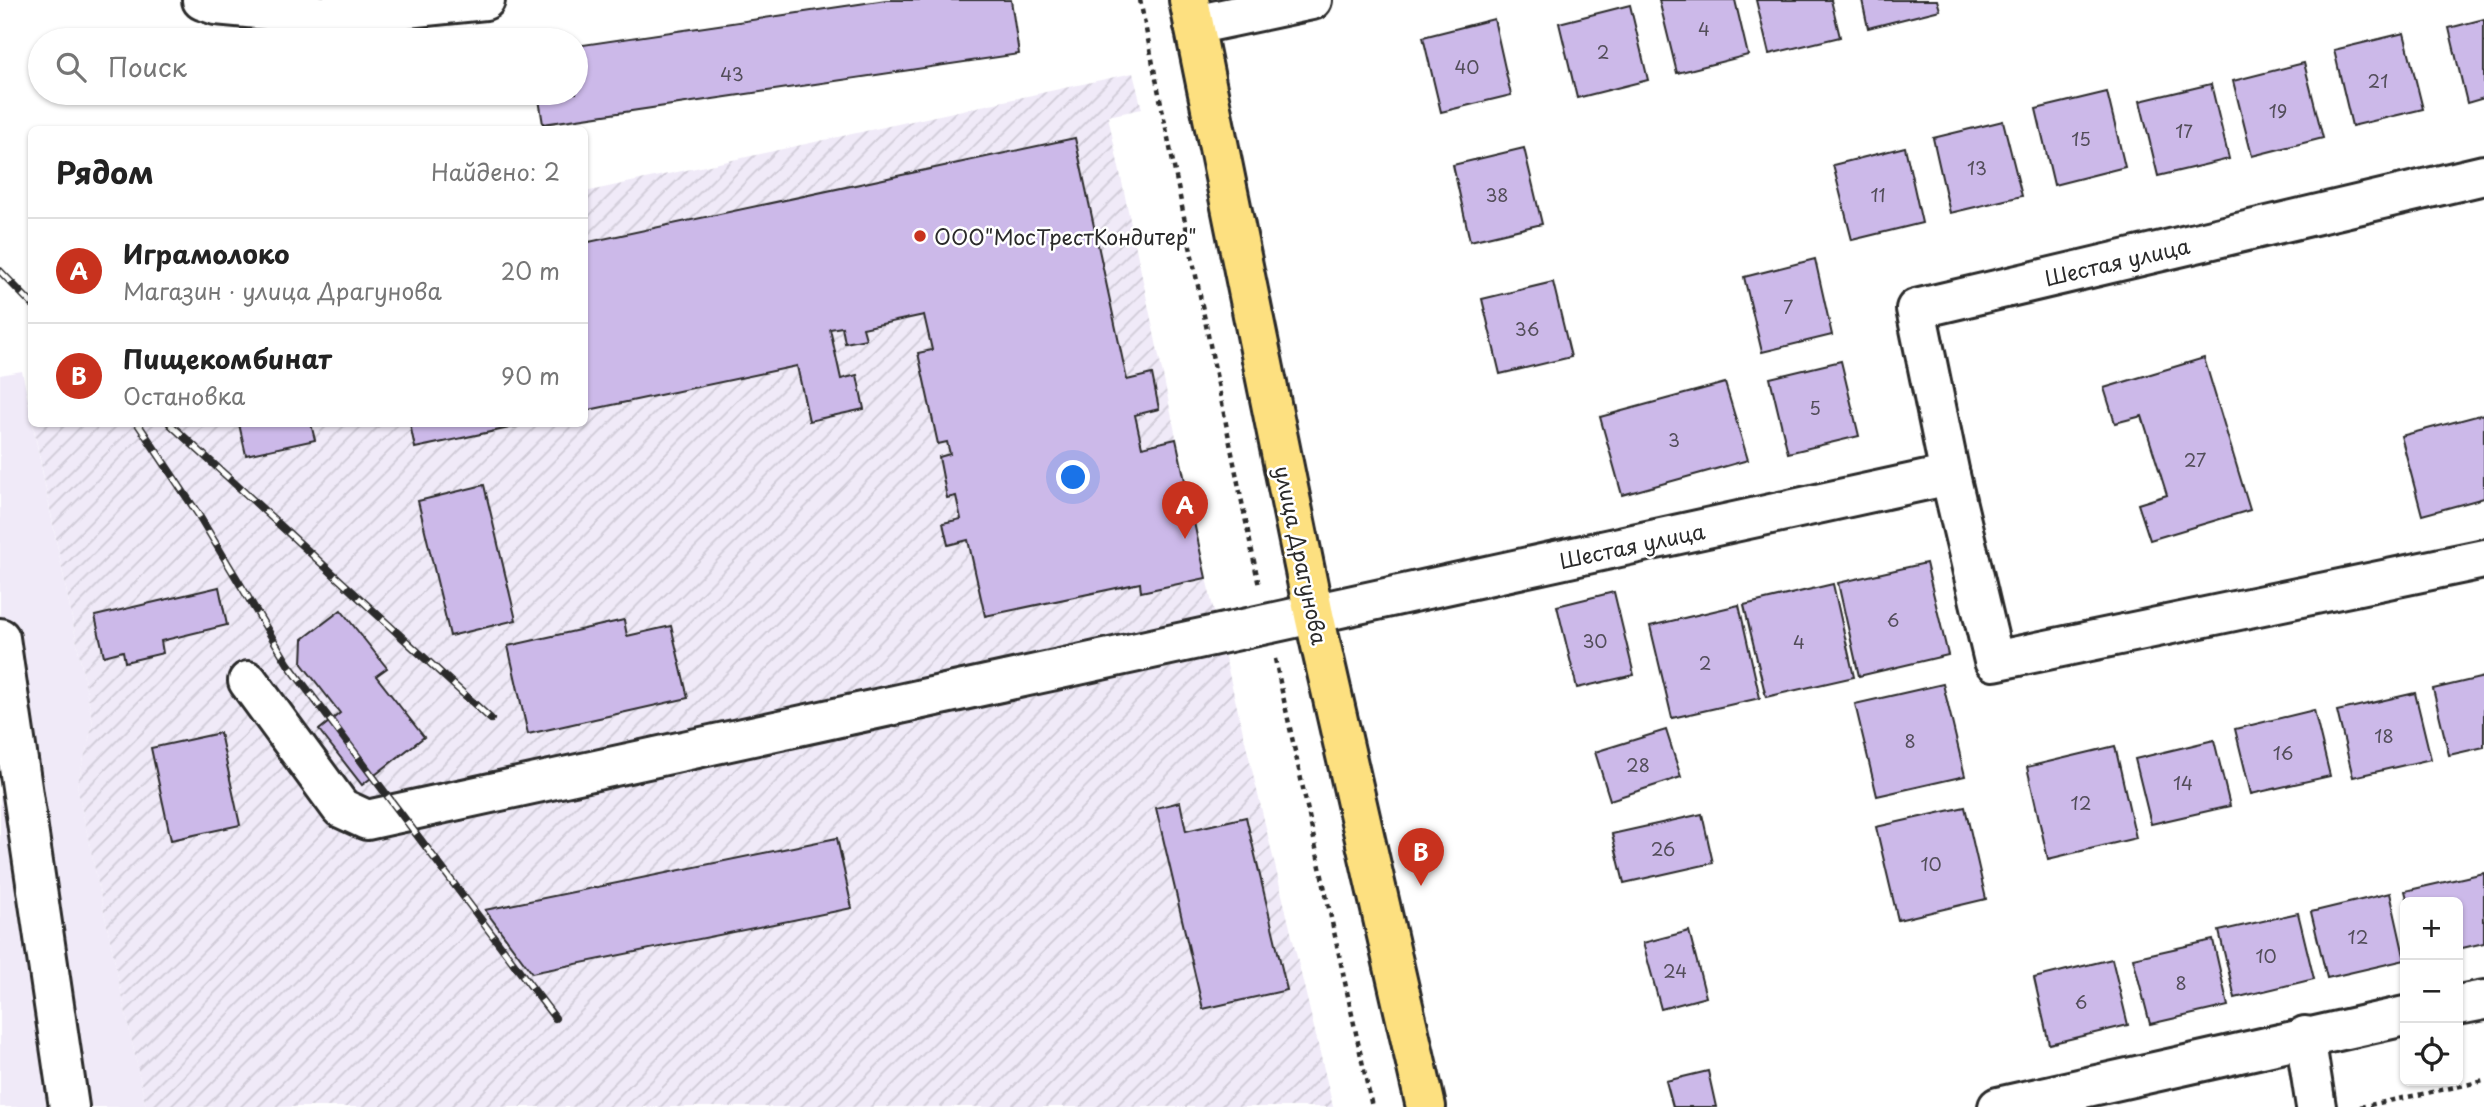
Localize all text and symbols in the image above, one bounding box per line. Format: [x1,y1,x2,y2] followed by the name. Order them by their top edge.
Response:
[1698,15,1710,42] house number: 4
[28,28,588,105] search box
[1597,38,1609,65] house number: 2
[108,47,187,86] text: Поиск
[52,48,90,86] icon: search
[1454,53,1480,80] house number: 40
[720,60,744,87] house number: 43
[2368,67,2388,94] house number: 21
[2269,97,2287,124] house number: 19
[2175,117,2193,144] house number: 17
[2071,125,2091,152] house number: 15
[56,149,154,194] text: Рядом
[431,154,560,189] text: Найдено: 2
[1967,154,1987,181] house number: 13
[1485,181,1509,208] house number: 38
[1870,181,1886,208] house number: 11
[934,220,1197,252] place label: ООО"МосТрестКондитер"
[912,228,928,244] marker: ООО"МосТрестКондитер"
[2041,229,2193,293] street label: Шестая улица
[123,234,290,273] text: Играмолоко
[70,253,88,288] text: A
[501,253,560,288] text: 20 m
[123,273,442,308] text: Магазин · улица Драгунова
[1783,293,1793,320] house number: 7
[1515,315,1539,342] house number: 36
[123,339,332,378] text: Пищекомбинат
[71,358,87,393] text: B
[501,358,560,393] text: 90 m
[123,378,245,413] text: Остановка
[1809,394,1821,421] house number: 5
[1668,426,1680,453] house number: 3
[2184,446,2206,473] house number: 27
[1056,460,1090,494] your location
[1267,463,1337,647] street label: улица Драгунова
[1162,481,1208,539] pin: A
[1556,514,1708,576] street label: Шестая улица
[1887,606,1899,633] house number: 6
[1582,627,1608,654] house number: 30
[1793,628,1805,655] house number: 4
[1699,649,1711,676] house number: 2
[2374,722,2394,749] house number: 18
[1904,727,1916,754] house number: 8
[2273,739,2293,766] house number: 16
[1626,751,1650,778] house number: 28
[2173,769,2193,796] house number: 14
[2071,789,2091,816] house number: 12
[1398,828,1444,886] pin: B
[1651,835,1675,862] house number: 26
[1920,850,1942,877] house number: 10
[2400,897,2463,1086] map controls
[2400,897,2463,960] button: +
[2348,923,2368,950] house number: 12
[2255,942,2277,969] house number: 10
[1663,957,1687,984] house number: 24
[2400,960,2463,1023] button: −
[2175,969,2187,996] house number: 8
[2075,988,2087,1015] house number: 6
[2400,1023,2463,1086] button: locate

